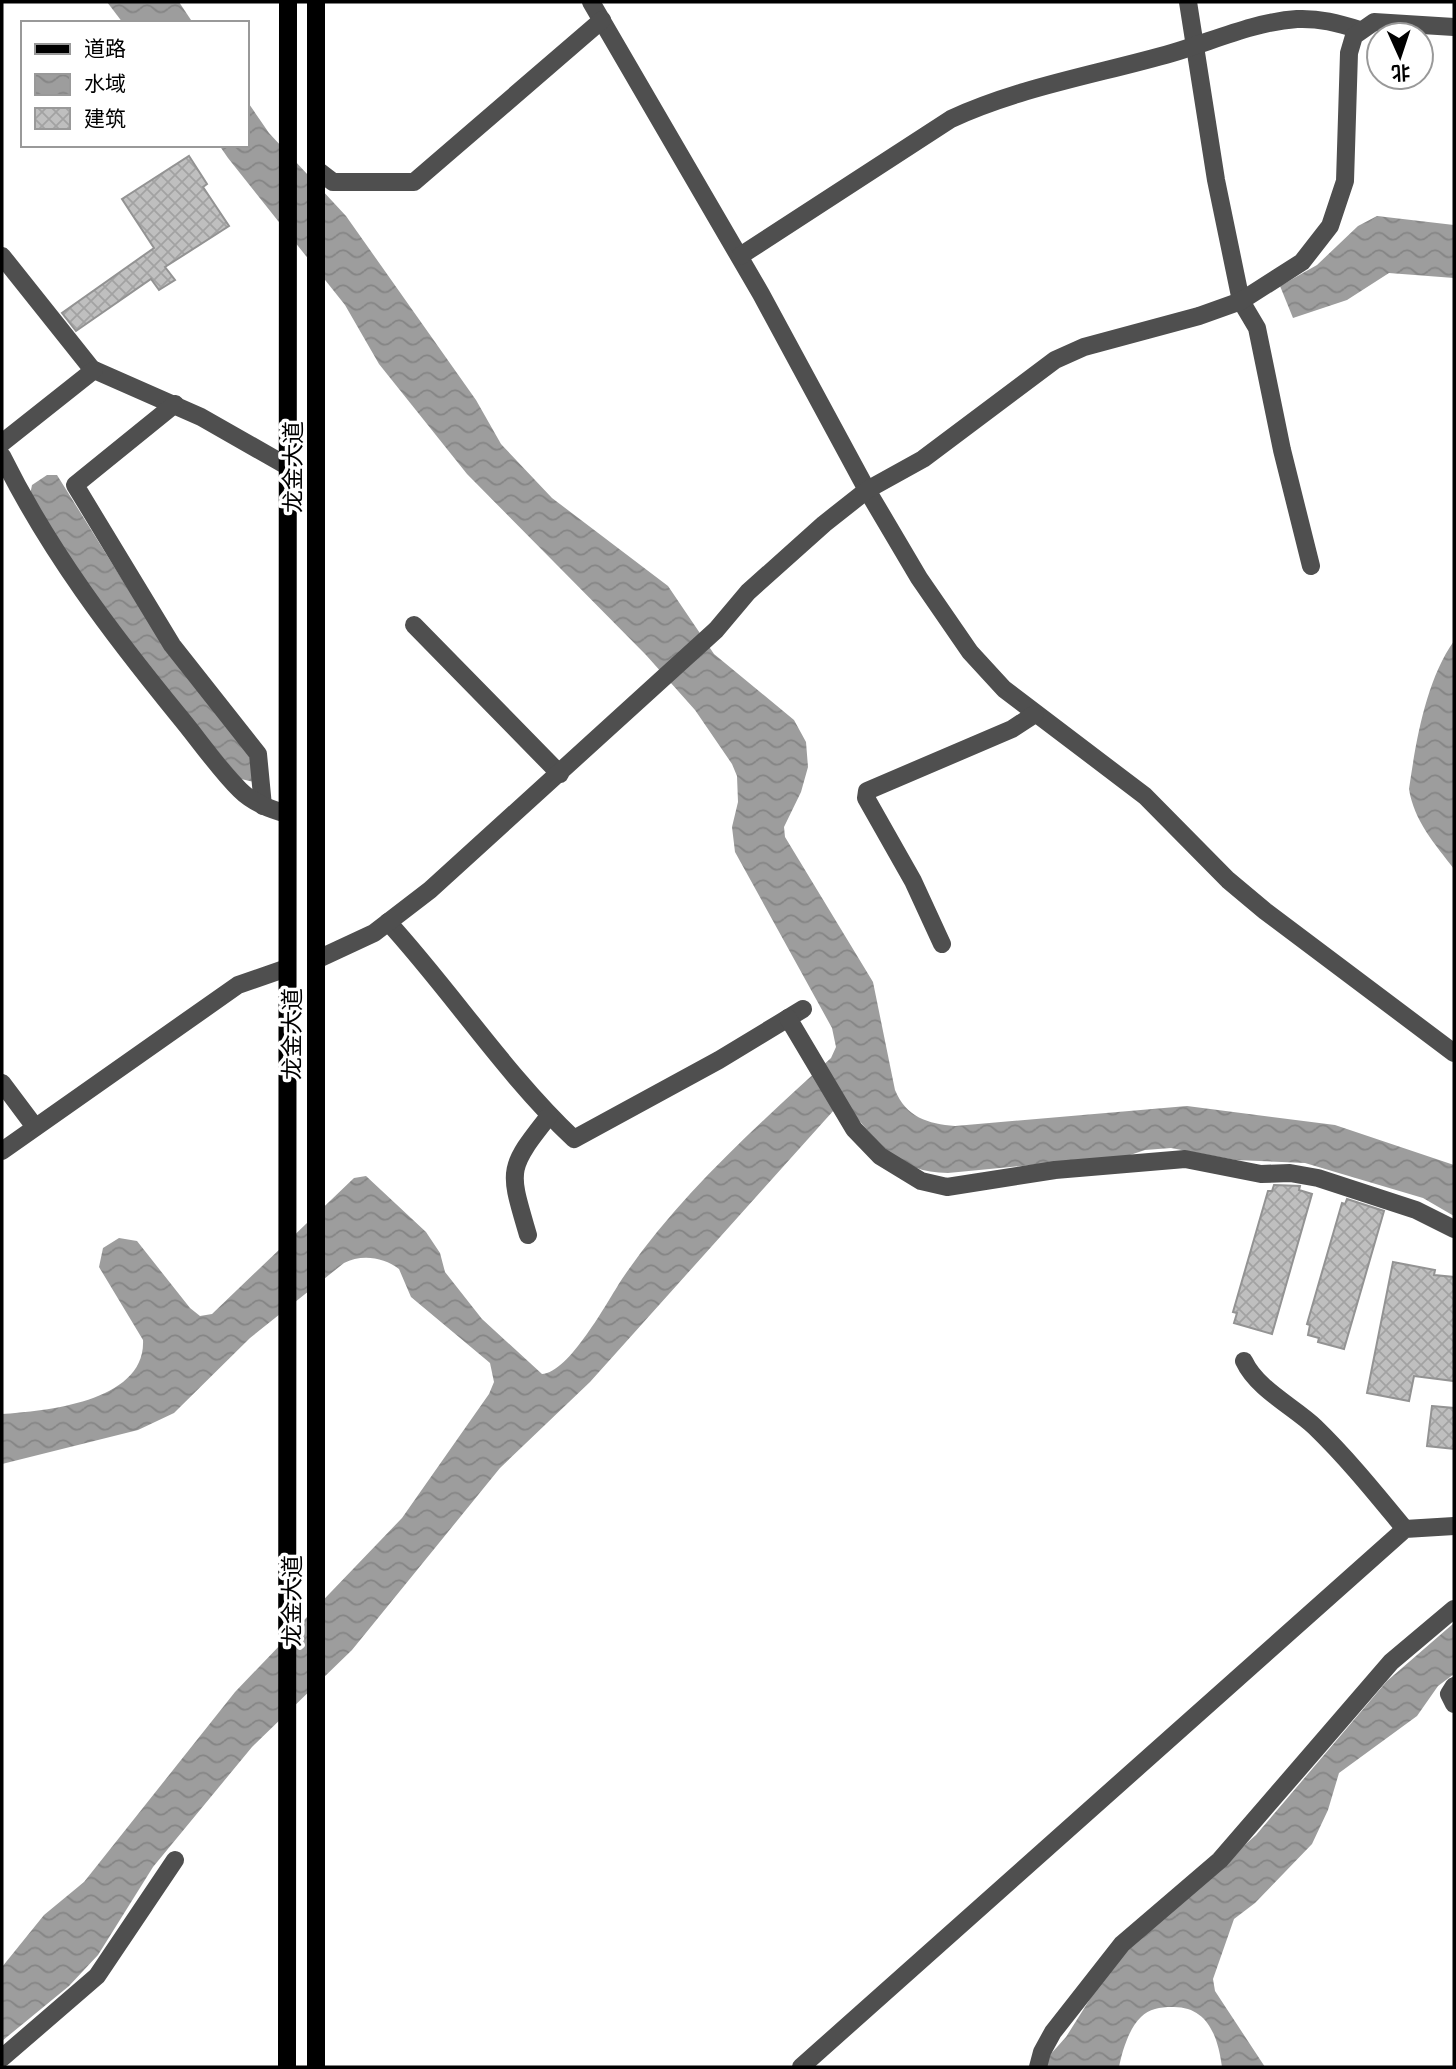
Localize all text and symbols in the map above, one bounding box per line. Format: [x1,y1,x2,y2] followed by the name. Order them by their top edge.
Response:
[21,21,248,147] legend
[1365,21,1435,91] north arrow
[84,35,126,60] text: 道路
[1391,61,1411,85] text: 北
[84,70,126,95] text: 水域
[84,105,126,130] text: 建筑
[278,421,306,513] street label: 龙金大道
[277,988,305,1080] street label: 龙金大道
[277,1555,305,1647] street label: 龙金大道

